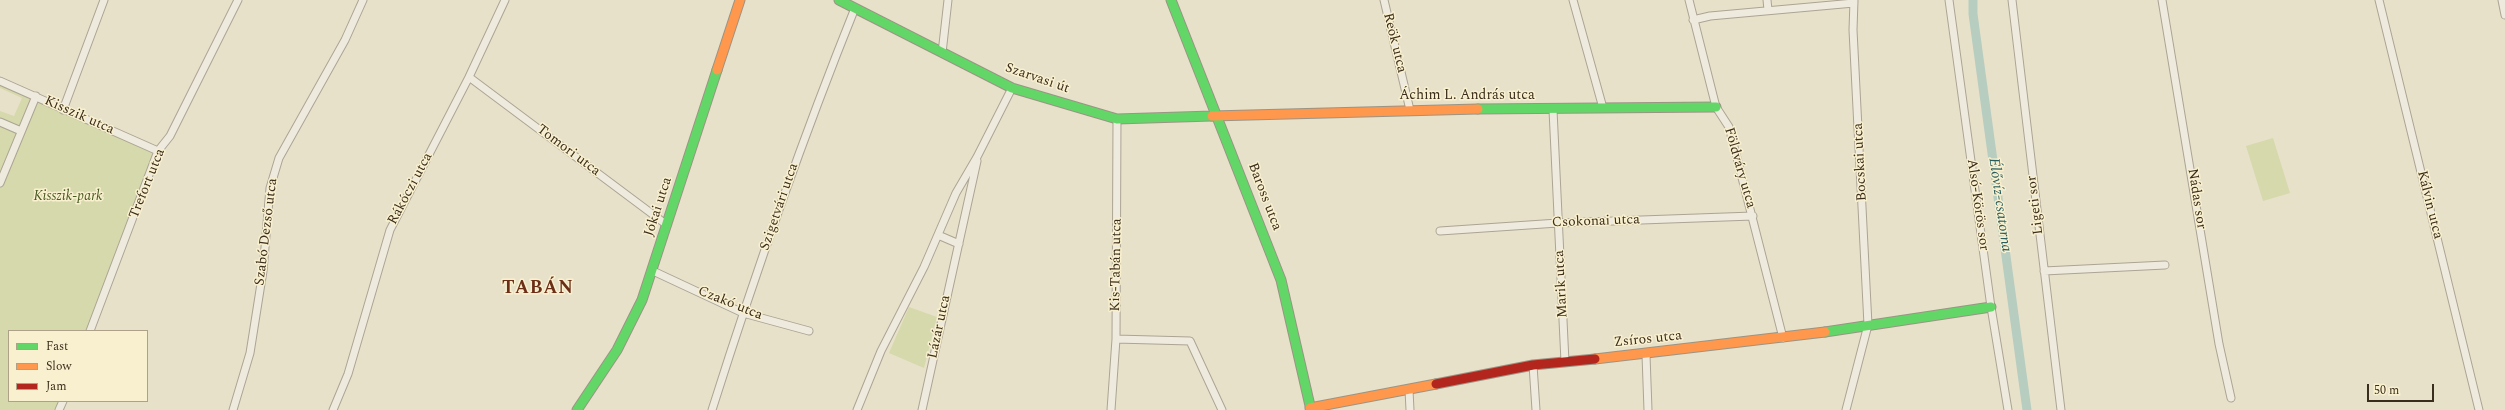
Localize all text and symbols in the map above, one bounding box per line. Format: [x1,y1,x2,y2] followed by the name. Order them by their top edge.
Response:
[1378,11,1410,75] street label: Reök utca
[1003,60,1071,98] street label: Szarvasi út
[1399,88,1535,104] street label: Áchim L. András utca
[41,93,117,139] street label: Kisszik utca
[533,122,603,180] street label: Tomori utca
[1851,122,1871,202] street label: Bocskai utca
[1719,126,1759,210] street label: Földváry utca
[126,147,170,221] street label: Trefort utca
[385,150,437,228] street label: Rákóczi utca
[1983,157,2015,253] water label: Élővíz-csatorna
[1962,158,1992,252] street label: Alsó-Körös sor
[757,161,803,253] street label: Szigetvári utca
[1243,161,1285,233] street label: Baross utca
[2183,167,2209,231] street label: Nádas sor
[2412,169,2446,241] street label: Kálvin utca
[2024,174,2048,236] street label: Ligeti sor
[642,175,676,239] street label: Jókai utca
[252,177,282,287] street label: Szabó Dezső utca
[33,189,103,205] park label: Kisszik-park
[1552,212,1640,232] street label: Csokonai utca
[1108,218,1126,312] street label: Kis-Tabán utca
[1552,250,1572,318] street label: Marik utca
[502,278,574,300] district label: TABÁN
[695,283,765,325] street label: Czakó utca
[925,294,955,360] street label: Lázár utca
[1613,328,1683,352] street label: Zsíros utca
[8,330,148,402] legend
[46,337,68,356] text: Fast
[46,357,71,376] text: Slow
[2369,376,2436,402] scale bar
[46,377,67,396] text: Jam
[2374,381,2399,400] text: 50 m

